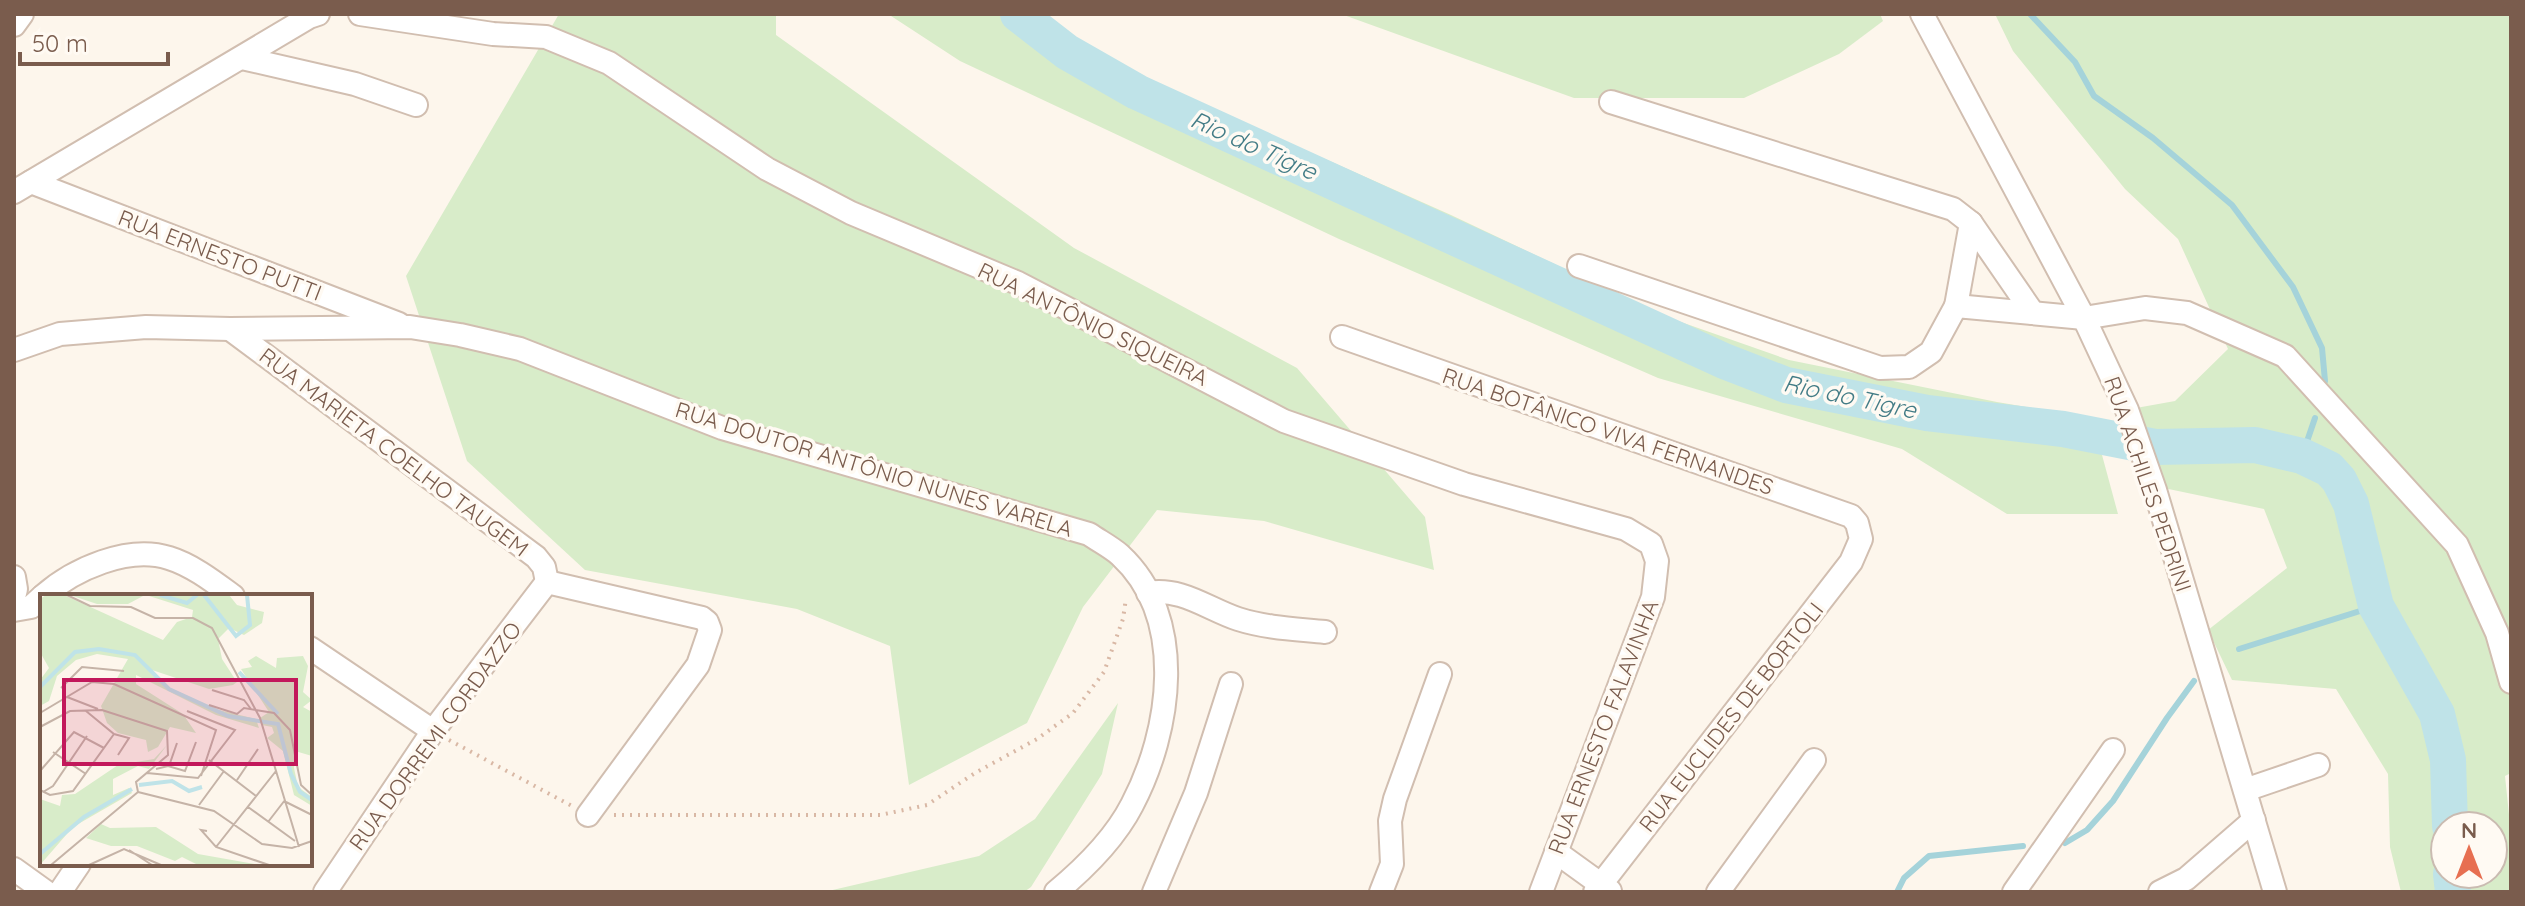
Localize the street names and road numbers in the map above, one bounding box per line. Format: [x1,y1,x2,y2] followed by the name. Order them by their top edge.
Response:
[114,203,326,307] street label: RUA ERNESTO PUTTI
[973,256,1213,392] street label: RUA ANTÔNIO SIQUEIRA
[254,342,534,562] street label: RUA MARIETA COELHO TAUGEM
[1439,361,1777,501] street label: RUA BOTÂNICO VIVA FERNANDES
[2098,373,2198,595] street label: RUA ACHILES PEDRINI
[672,395,1076,543] street label: RUA DOUTOR ANTÔNIO NUNES VARELA
[1541,596,1665,858] street label: RUA ERNESTO FALAVINHA
[1633,597,1829,837] street label: RUA EUCLIDES DE BORTOLI
[343,616,527,856] street label: RUA DORREMI CORDAZZO

